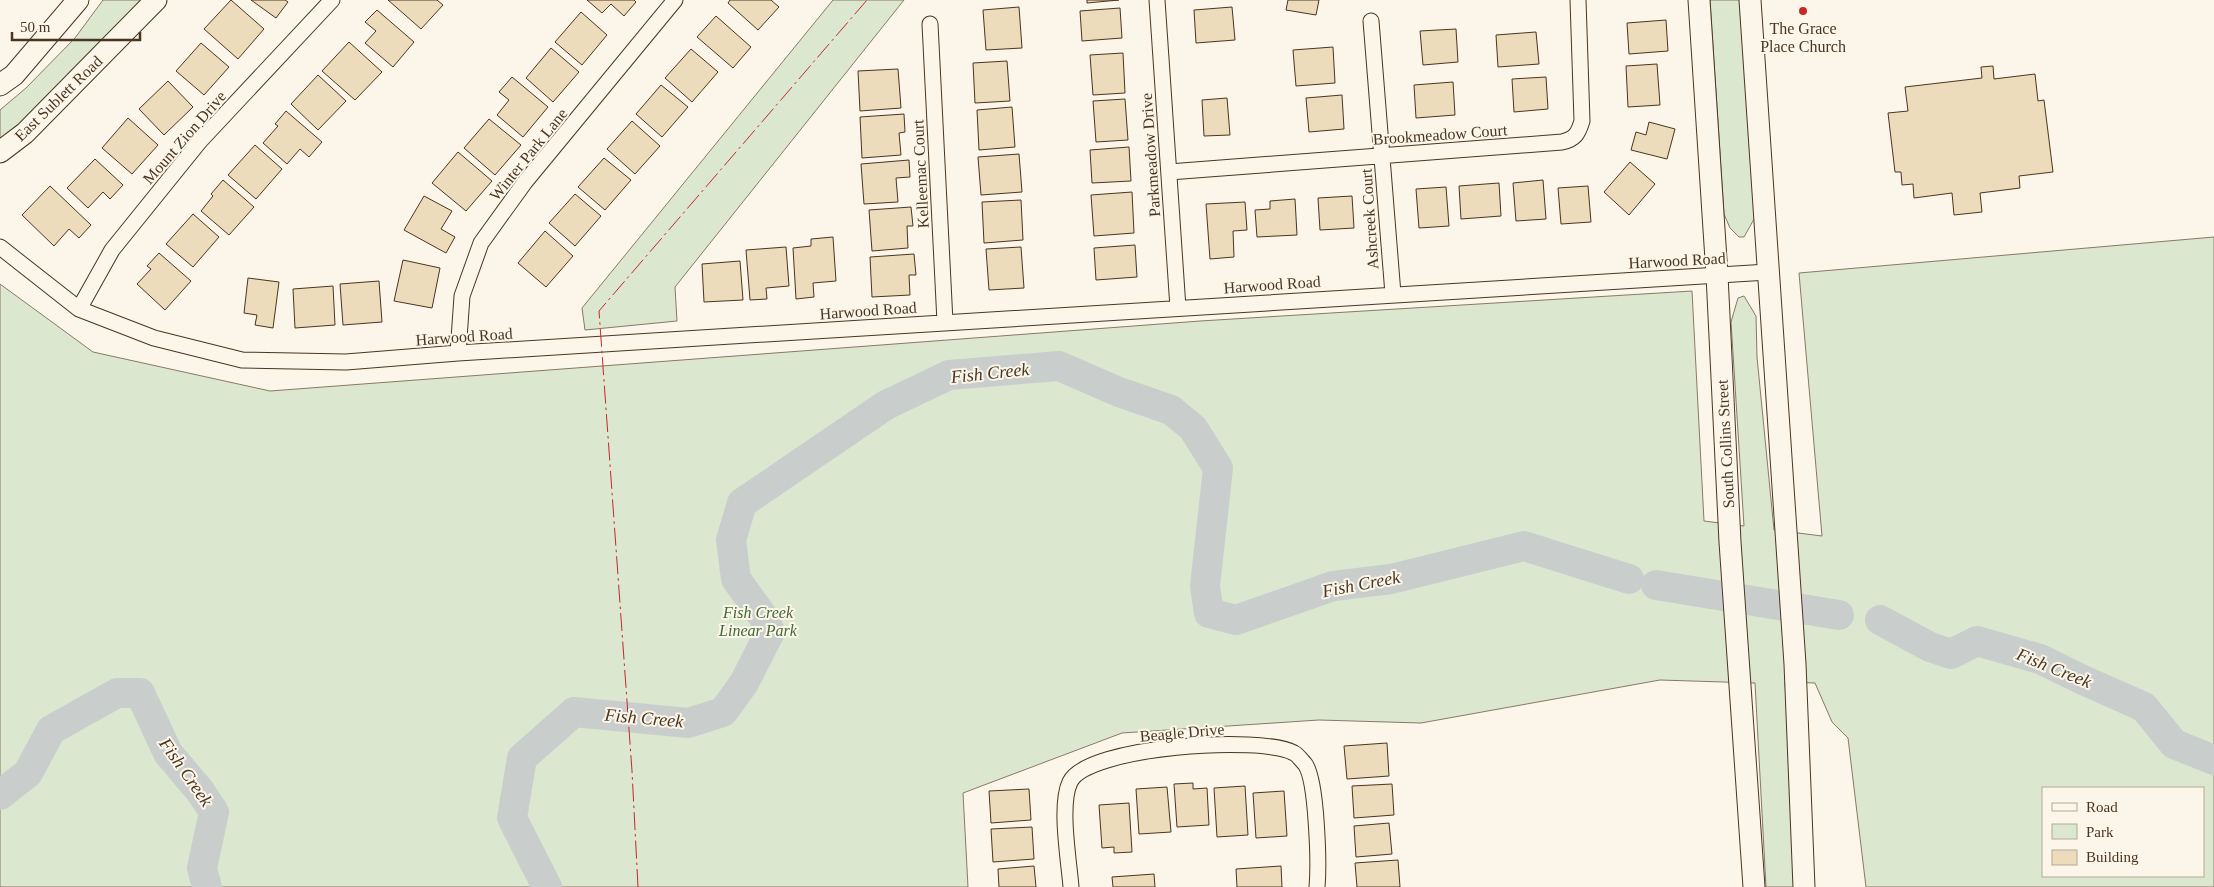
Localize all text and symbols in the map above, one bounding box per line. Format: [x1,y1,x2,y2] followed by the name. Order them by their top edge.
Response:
[1797,5,1809,17] marker: The Grace Place Church
[12,10,140,42] scale bar
[20,19,51,35] text: 50 m
[1760,20,1846,55] place label: The Grace Place Church
[11,52,105,144] street label: East Sublett Road
[139,87,229,187] street label: Mount Zion Drive
[1138,93,1163,217] street label: Parkmeadow Drive
[486,105,571,204] street label: Winter Park Lane
[909,119,932,229] street label: Kelleemac Court
[1372,121,1508,148] street label: Brookmeadow Court
[1357,168,1381,270] street label: Ashcreek Court
[1628,249,1726,272] street label: Harwood Road
[1223,273,1321,296] street label: Harwood Road
[819,299,917,322] street label: Harwood Road
[415,325,513,348] street label: Harwood Road
[949,359,1031,387] water label: Fish Creek
[1714,379,1737,509] street label: South Collins Street
[1319,566,1403,602] water label: Fish Creek
[718,604,798,639] park label: Fish Creek Linear Park
[2013,644,2095,692] water label: Fish Creek
[603,705,685,731] water label: Fish Creek
[1139,720,1225,746] street label: Beagle Drive
[155,733,217,811] water label: Fish Creek
[2042,787,2204,877] legend
[2086,799,2118,815] text: Road
[2086,824,2114,840] text: Park
[2086,849,2139,865] text: Building

